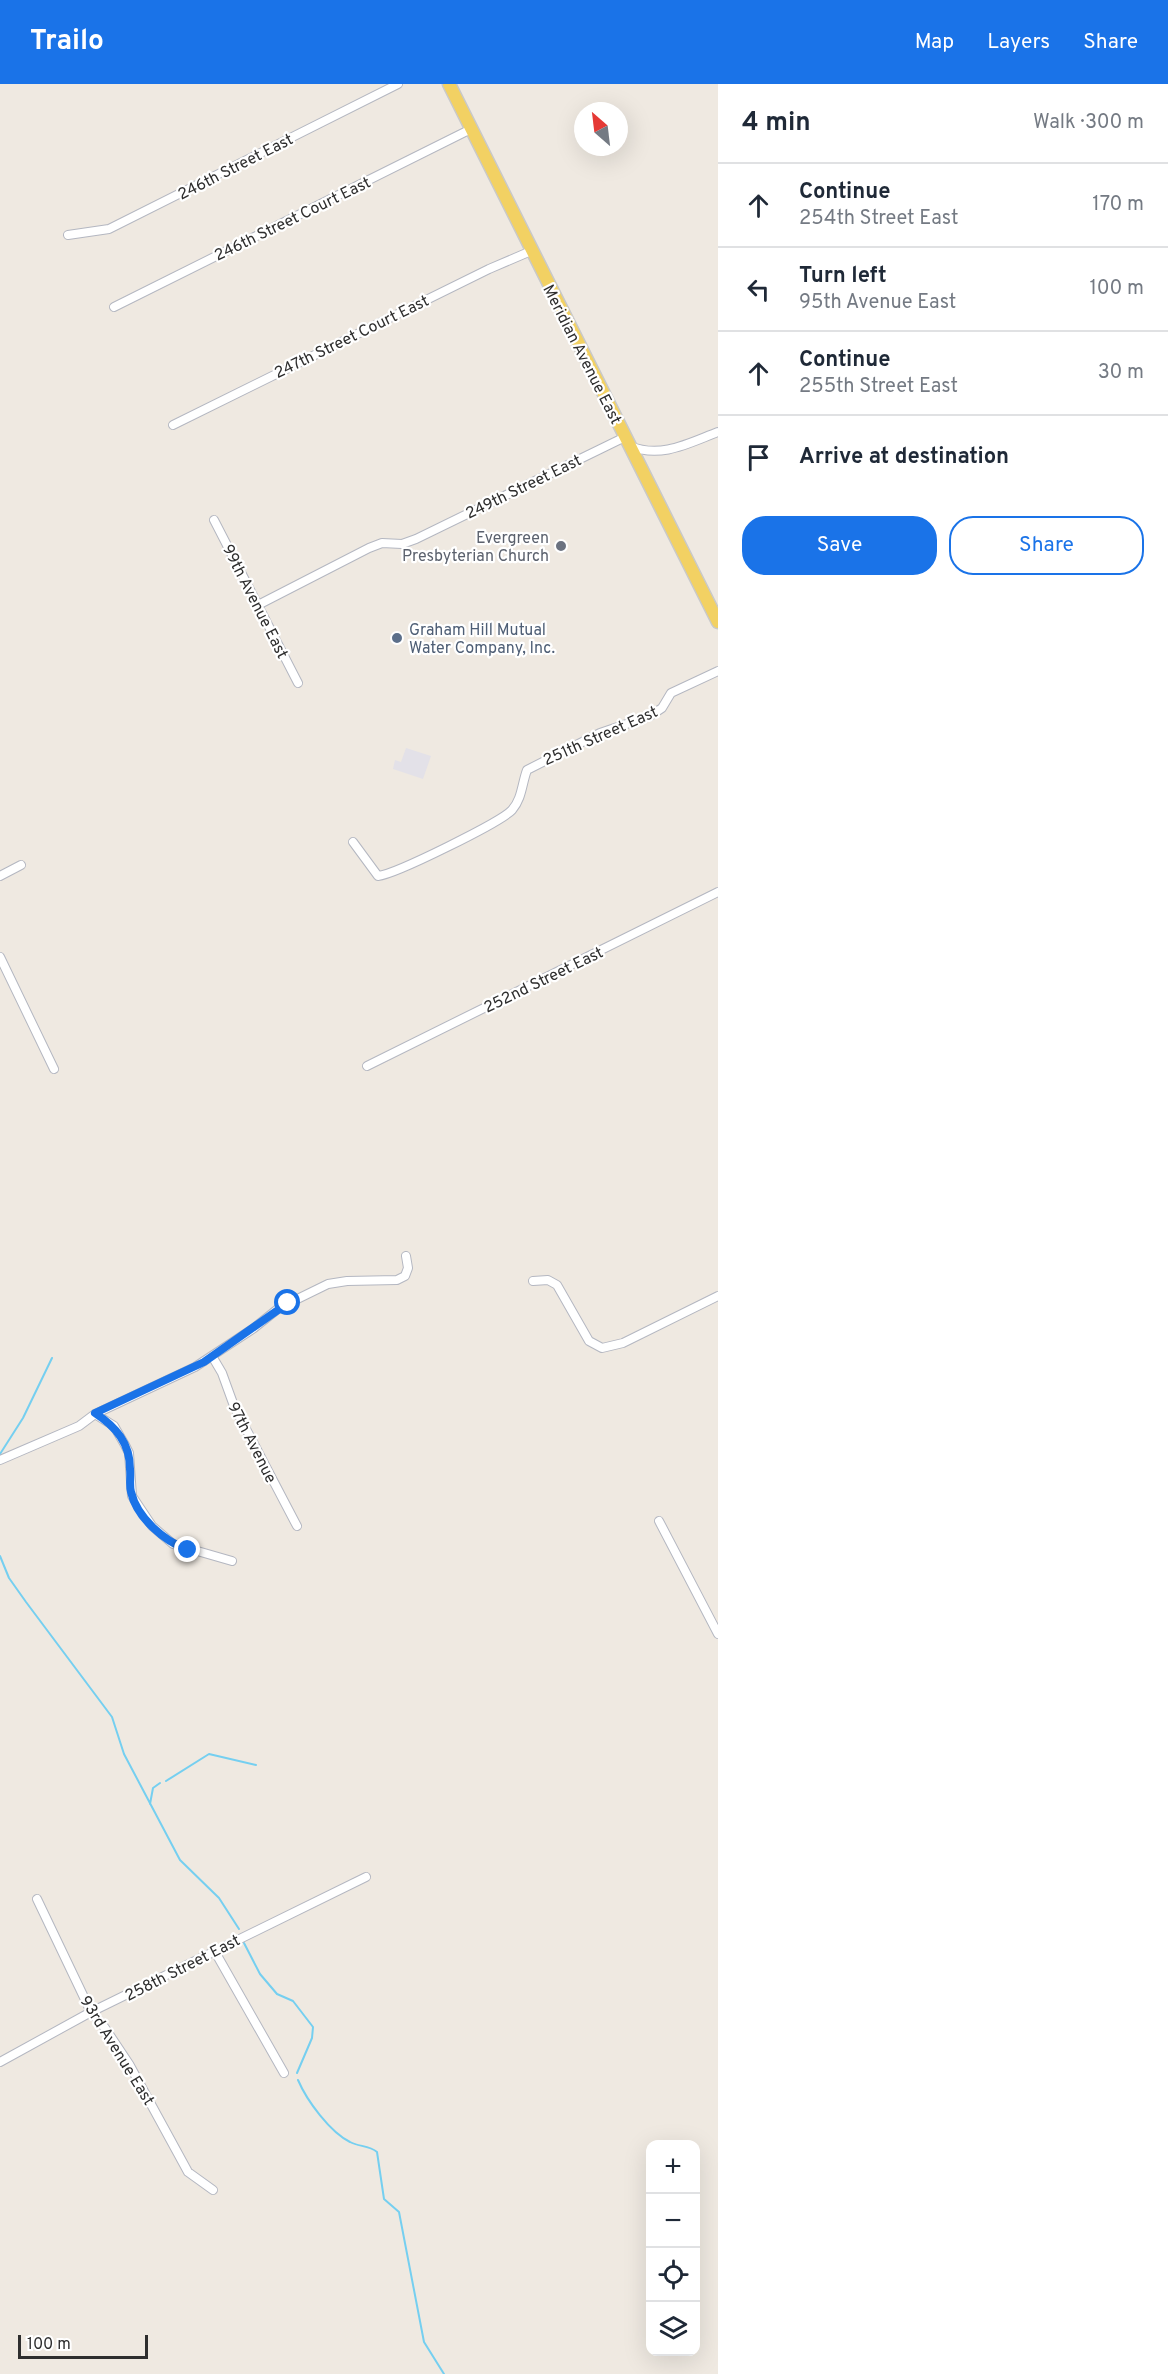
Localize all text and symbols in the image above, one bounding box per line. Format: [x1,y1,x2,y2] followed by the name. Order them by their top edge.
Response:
[30,24,104,60] text: Trailo
[915,29,954,56] text: Map
[987,29,1050,56] text: Layers
[1083,29,1138,56] text: Share
[574,102,628,156] north arrow
[742,107,811,140] text: 4 min
[1033,110,1144,136] text: Walk · 300 m
[175,130,297,205] street label: 246th Street East
[211,173,374,266] street label: 246th Street Court East
[799,179,890,206] text: Continue
[742,189,775,222] icon: ahead
[1092,192,1144,218] text: 170 m
[799,206,959,232] text: 254th Street East
[799,263,887,290] text: Turn left
[742,273,775,306] icon: left
[1089,276,1144,302] text: 100 m
[537,282,625,428] street label: Meridian Avenue East
[799,290,956,316] text: 95th Avenue East
[271,292,433,384] street label: 247th Street Court East
[799,347,890,374] text: Continue
[742,357,775,390] icon: ahead
[1098,360,1144,386] text: 30 m
[799,374,958,400] text: 255th Street East
[742,441,775,474] icon: arrive
[799,444,1009,471] text: Arrive at destination
[463,451,585,525] street label: 249th Street East
[742,516,937,575] button: Save
[949,516,1144,575] button: Share
[402,529,549,567] place label: Evergreen Presbyterian Church
[554,539,568,553] marker: Evergreen Presbyterian Church
[217,541,292,662] street label: 99th Avenue East
[409,621,555,659] place label: Graham Hill Mutual Water Company, Inc.
[390,631,404,645] marker: Graham Hill Mutual Water Company, Inc.
[540,703,661,771] street label: 251th Street East
[481,943,607,1018] street label: 252nd Street East
[274,1289,300,1315] route start
[222,1399,280,1487] street label: 97th Avenue
[174,1536,200,1562] route end
[122,1931,244,2006] street label: 258th Street East
[75,1992,158,2110] street label: 93rd Avenue East
[646,2140,700,2356] map controls
[646,2140,700,2194] button: +
[646,2194,700,2248] button: −
[646,2248,700,2302] button: locate
[646,2302,700,2356] button: layers
[18,2332,148,2360] scale bar
[27,2335,71,2355] text: 100 m

